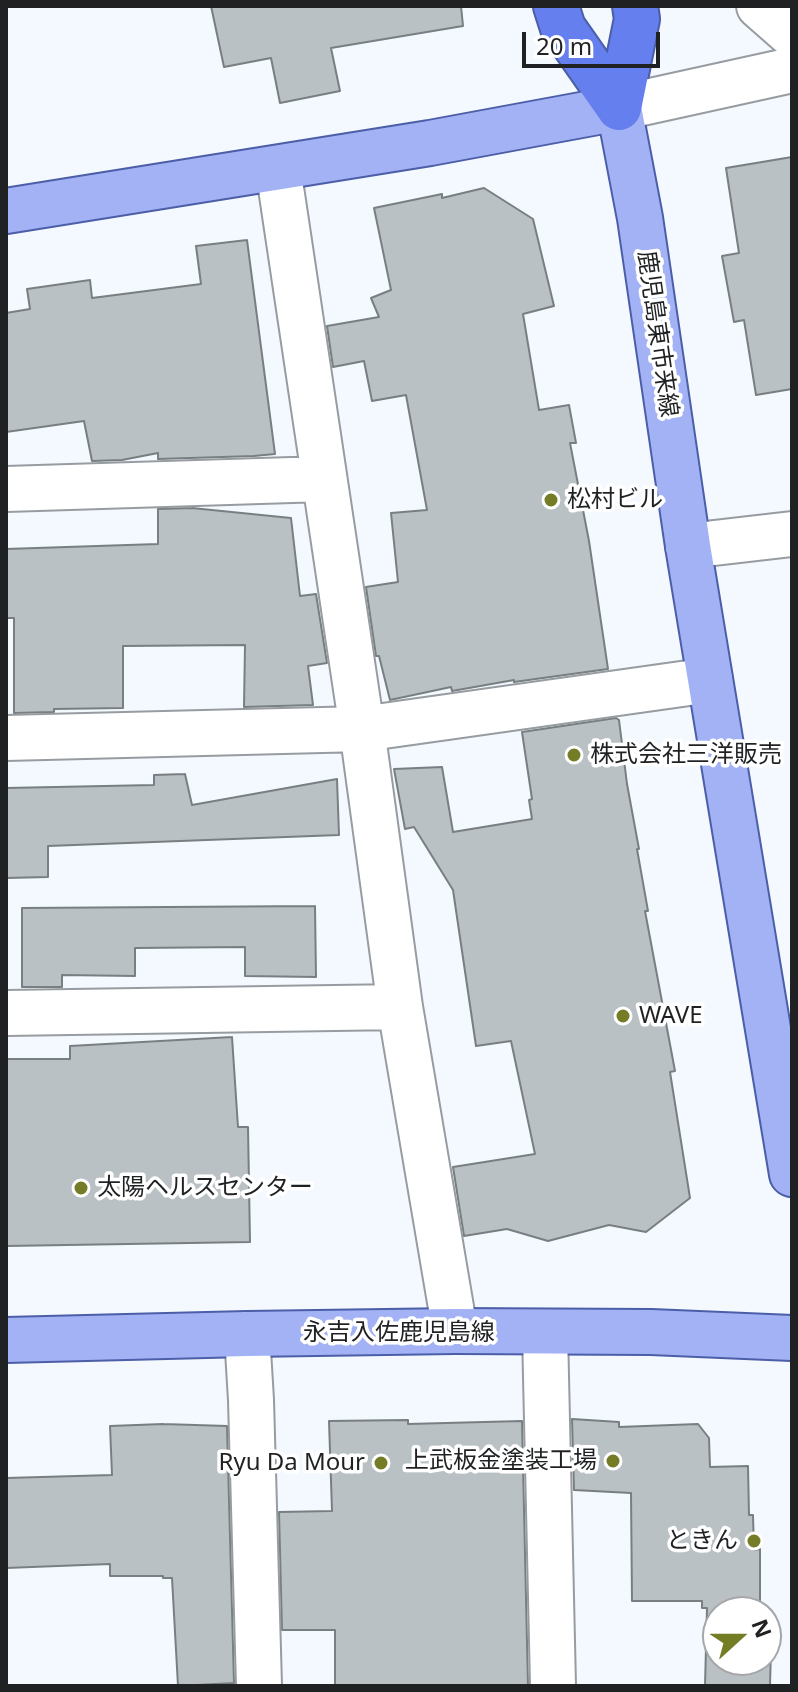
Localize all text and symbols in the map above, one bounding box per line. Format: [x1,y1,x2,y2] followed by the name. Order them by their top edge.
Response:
[526,16,664,66] scale bar
[536,29,592,62] text: 20 m
[631,249,683,419] street label: 鹿児島東市来線
[567,486,663,514] place label: 松村ビル
[542,491,560,509] marker: 松村ビル
[590,741,782,769] place label: 株式会社三洋販売
[565,746,583,764] marker: 株式会社三洋販売
[639,1002,702,1030] place label: WAVE
[614,1007,632,1025] marker: WAVE
[97,1174,313,1202] place label: 太陽ヘルスセンター
[72,1179,90,1197] marker: 太陽ヘルスセンター
[303,1319,495,1347] street label: 永吉入佐鹿児島線
[405,1447,597,1475] place label: 上武板金塗装工場
[219,1449,365,1477] place label: Ryu Da Mour
[604,1452,622,1470] marker: 上武板金塗装工場
[372,1454,390,1472] marker: Ryu Da Mour
[666,1527,738,1555] place label: ときん
[745,1532,763,1550] marker: ときん
[702,1596,782,1676] north arrow
[745,1614,780,1642] text: N

